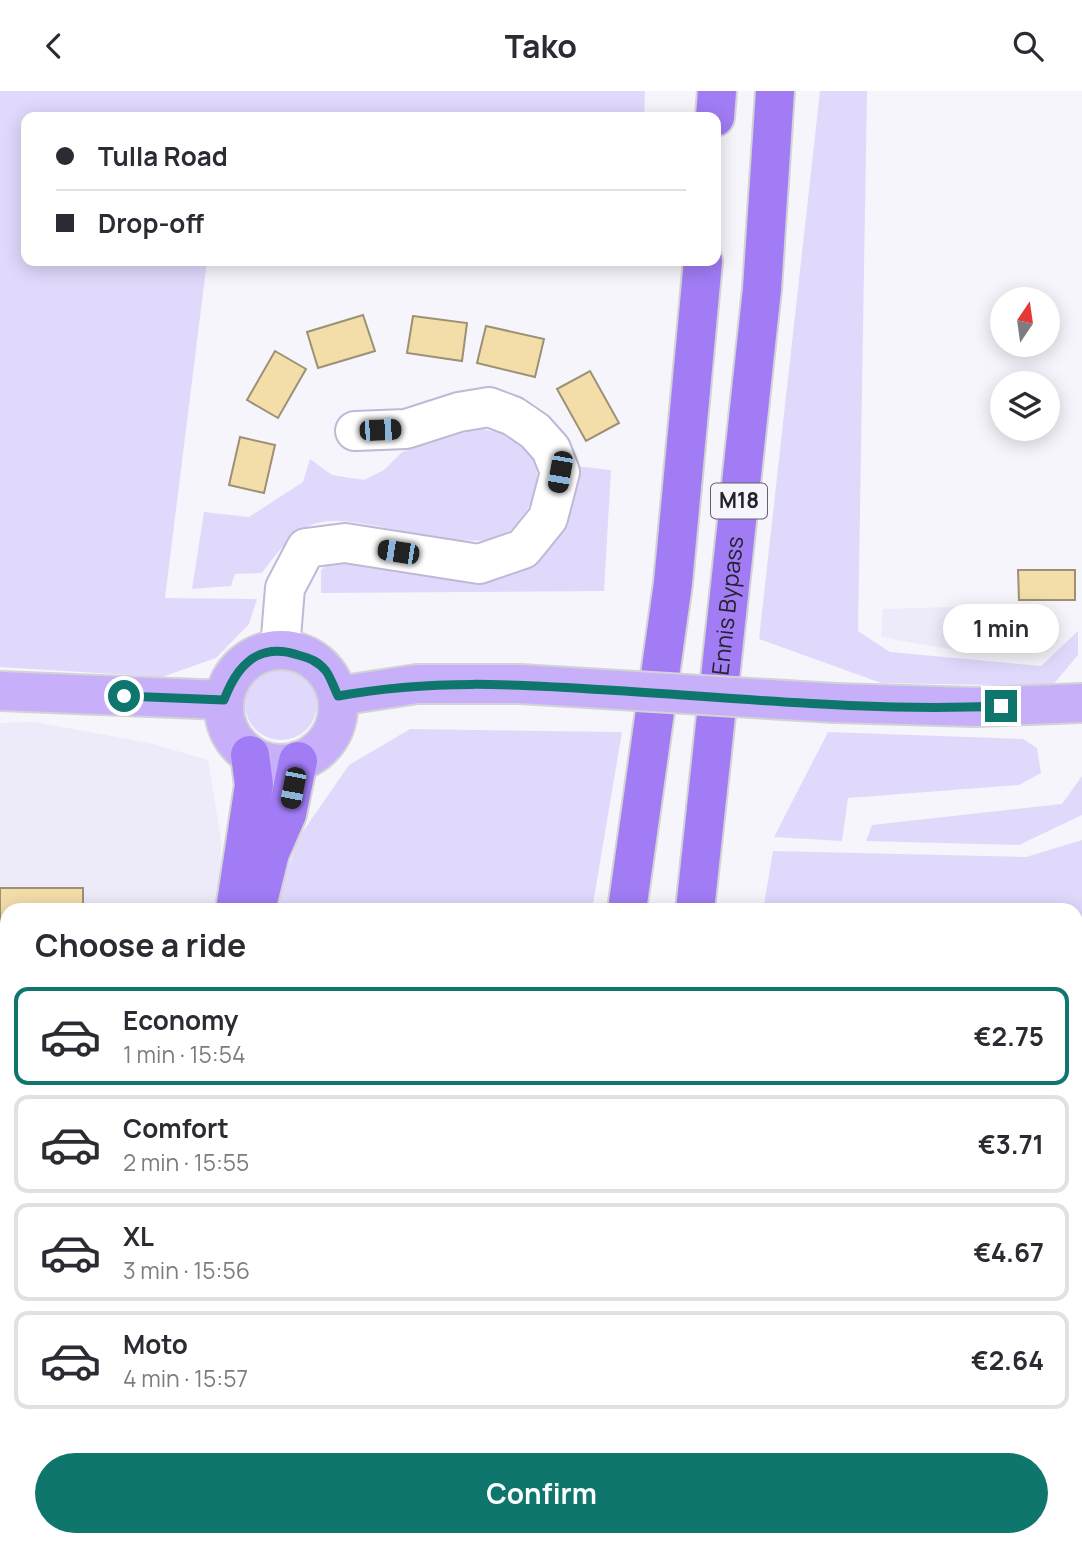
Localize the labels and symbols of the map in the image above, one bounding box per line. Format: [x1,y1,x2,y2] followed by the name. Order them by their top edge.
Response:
[990,287,1060,357] north arrow
[359,419,402,441] car
[547,449,574,495] car
[711,483,767,519] road number: M18
[703,535,750,677] street label: Ennis Bypass
[376,538,421,566] car
[943,605,1059,653] callout: 1 min
[108,680,140,712] route start
[985,690,1017,722] route end
[279,765,308,811] car

